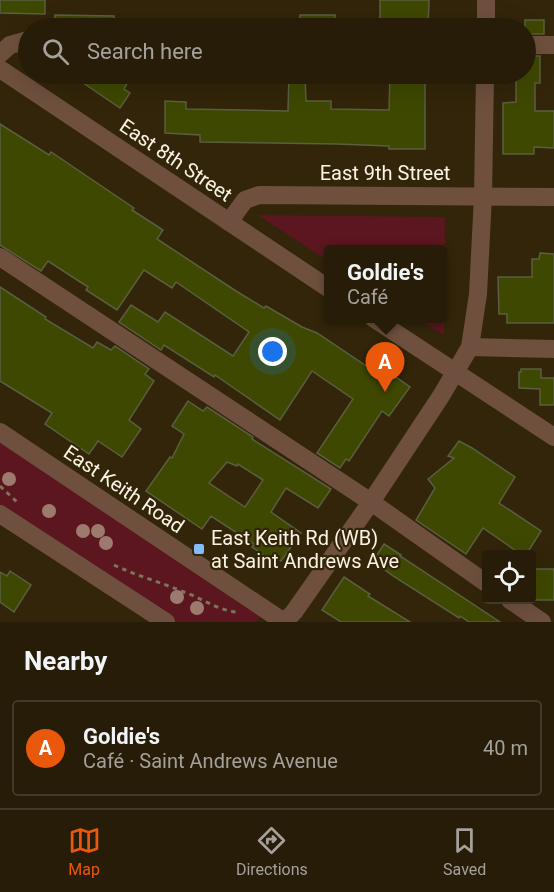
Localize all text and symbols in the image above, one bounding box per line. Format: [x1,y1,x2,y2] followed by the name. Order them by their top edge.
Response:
[18,18,536,84] search box
[39,35,72,68] icon: search
[87,39,203,64] text: Search here
[115,114,237,206] street label: East 8th Street
[320,161,450,185] street label: East 9th Street
[324,245,447,323] popup
[347,260,424,285] text: Goldie's
[347,285,388,309] text: Café
[258,337,287,366] your location
[366,342,404,392] pin: A
[59,440,189,538] street label: East Keith Road
[211,526,399,573] place label: East Keith Rd (WB) at Saint Andrews Ave
[192,542,206,556] marker: East Keith Rd (WB) at Saint Andrews Ave
[482,550,536,604] map controls
[482,550,536,604] button: locate
[24,646,107,676] text: Nearby
[83,724,160,749] text: Goldie's
[39,736,52,760] text: A
[483,736,528,760] text: 40 m
[83,749,338,773] text: Café · Saint Andrews Avenue
[68,824,101,879] tab: Map
[236,824,308,879] tab: Directions
[443,824,486,879] tab: Saved

